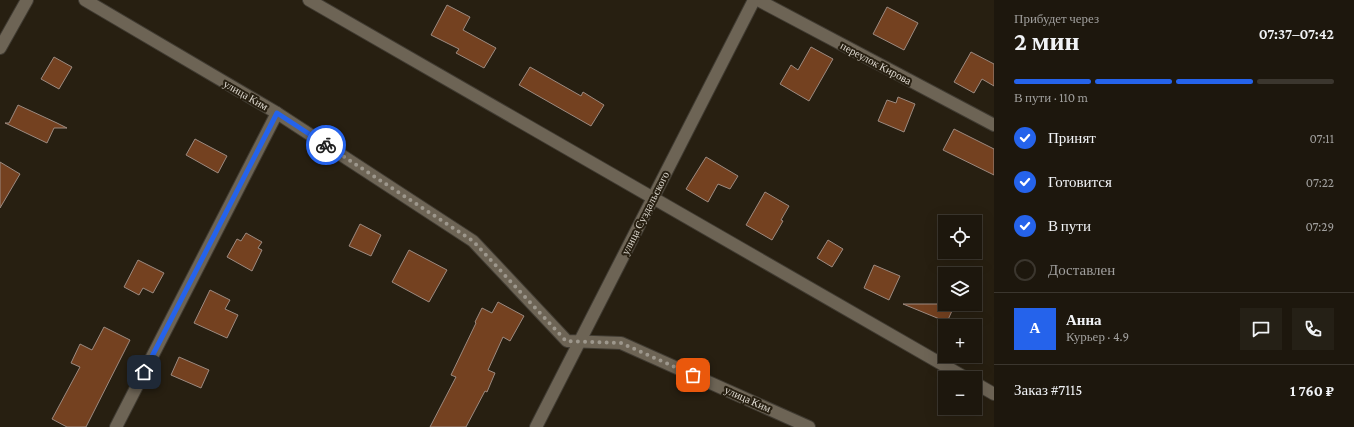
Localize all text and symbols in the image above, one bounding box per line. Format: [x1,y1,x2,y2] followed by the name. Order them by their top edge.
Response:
[1014,11,1099,26] text: Прибудет через
[1259,26,1334,42] text: 07:37–07:42
[1014,27,1080,56] text: 2 мин
[839,39,914,87] street label: переулок Кирова
[222,77,270,113] street label: улица Ким
[1014,90,1088,105] text: В пути · 110 m
[306,125,346,165] courier
[1014,127,1036,149] icon: check
[1048,130,1096,146] text: Принят
[1310,131,1334,146] text: 07:11
[315,134,337,156] icon: bike
[619,169,671,257] street label: улица Суздальского
[1014,171,1036,193] icon: check
[1048,174,1112,190] text: Готовится
[1306,175,1334,190] text: 07:22
[938,215,982,415] map controls
[938,215,982,259] button: locate
[1014,215,1036,237] icon: check
[1048,218,1091,234] text: В пути
[1305,219,1334,234] text: 07:29
[1048,262,1115,278] text: Доставлен
[938,267,982,311] button: layers
[1240,308,1282,350] button: chat
[1292,308,1334,350] button: phone
[1066,312,1102,328] text: Анна
[938,319,982,363] button: +
[1030,320,1040,336] text: А
[1066,329,1129,344] text: Курьер · 4.9
[127,355,161,389] pin
[676,358,710,392] pin
[133,361,155,383] icon: home
[682,364,704,386] icon: bag
[938,371,982,415] button: −
[1014,382,1082,398] text: Заказ #7115
[723,383,773,415] street label: улица Ким
[1290,383,1334,399] text: 1 760 ₽

